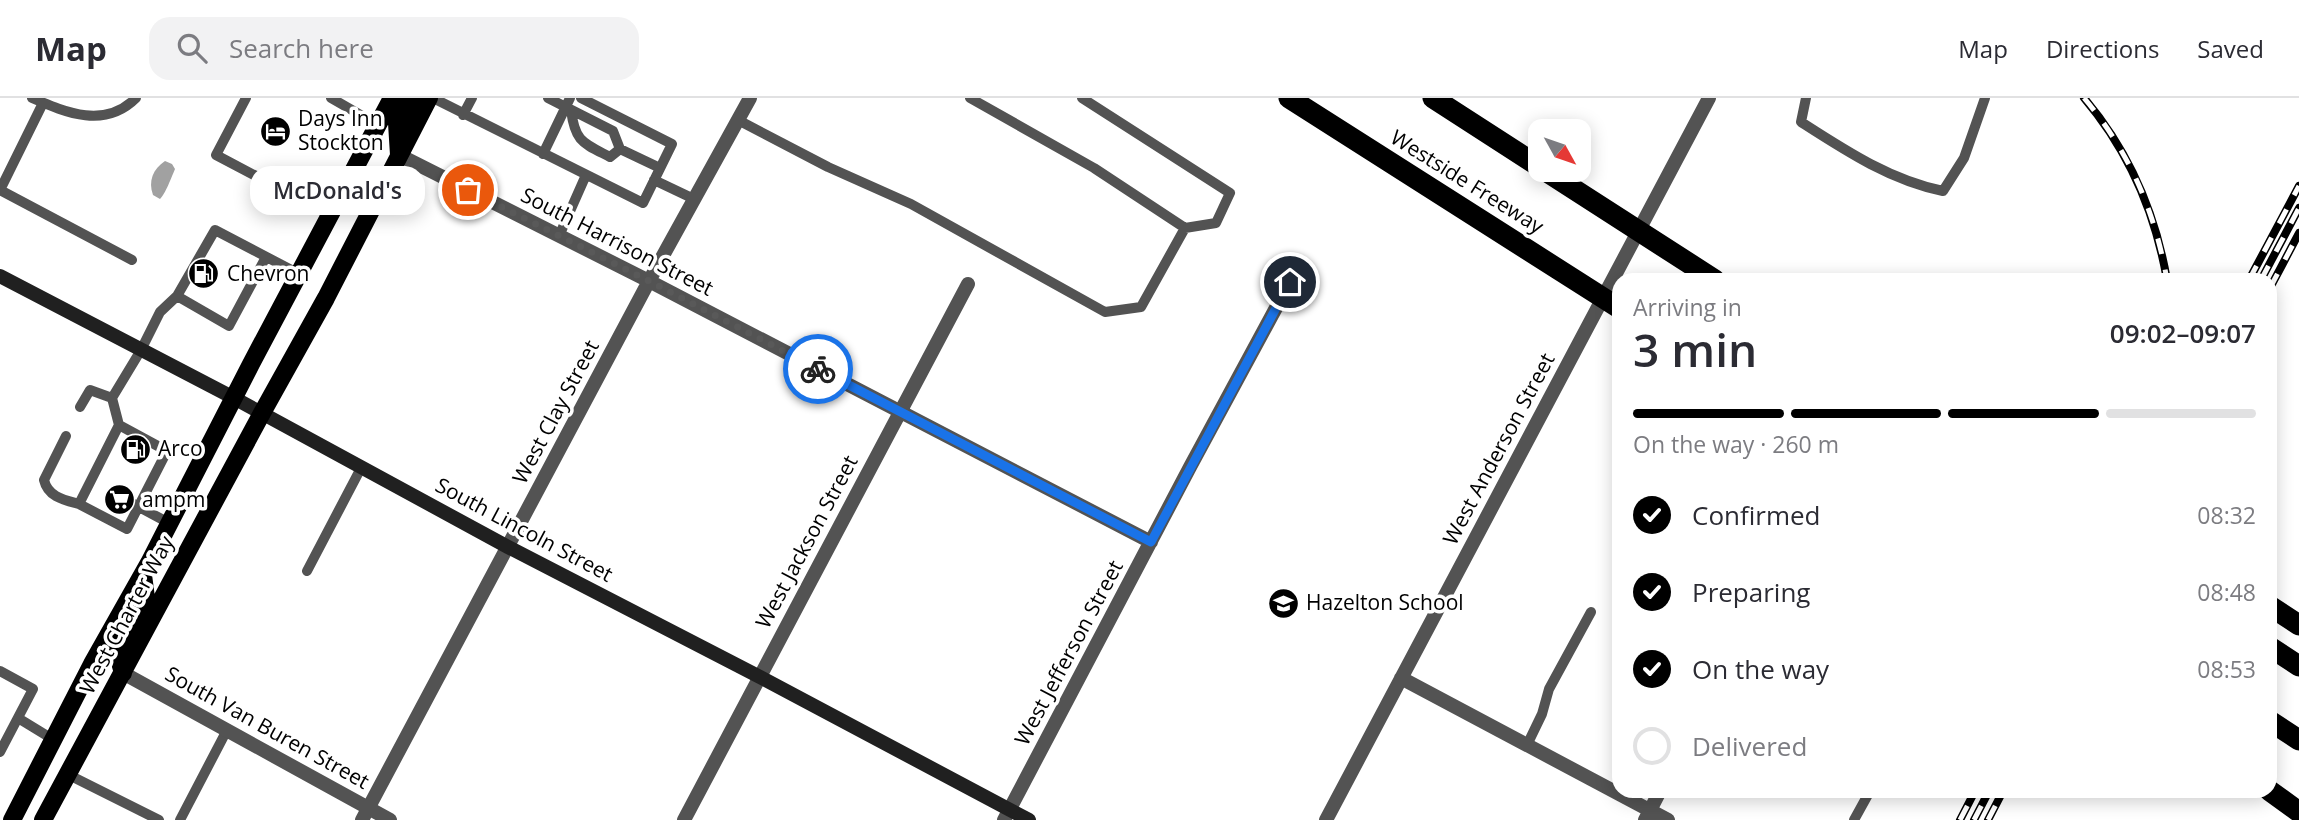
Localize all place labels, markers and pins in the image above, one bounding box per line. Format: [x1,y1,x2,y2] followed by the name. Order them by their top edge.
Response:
[298,104,384,156] place label: Days Inn Stockton
[258,114,292,148] hotel icon: Days Inn Stockton
[438,160,498,220] pin
[251,166,426,214] callout: McDonald's
[1260,252,1320,312] pin
[187,257,221,291] fuel station icon: Chevron
[227,259,309,287] place label: Chevron
[118,432,152,466] fuel station icon: Arco
[158,434,203,462] place label: Arco
[102,483,136,517] supermarket icon: ampm
[142,485,205,513] place label: ampm
[1266,586,1300,620] school or university icon: Hazelton School
[1306,588,1464,616] place label: Hazelton School

